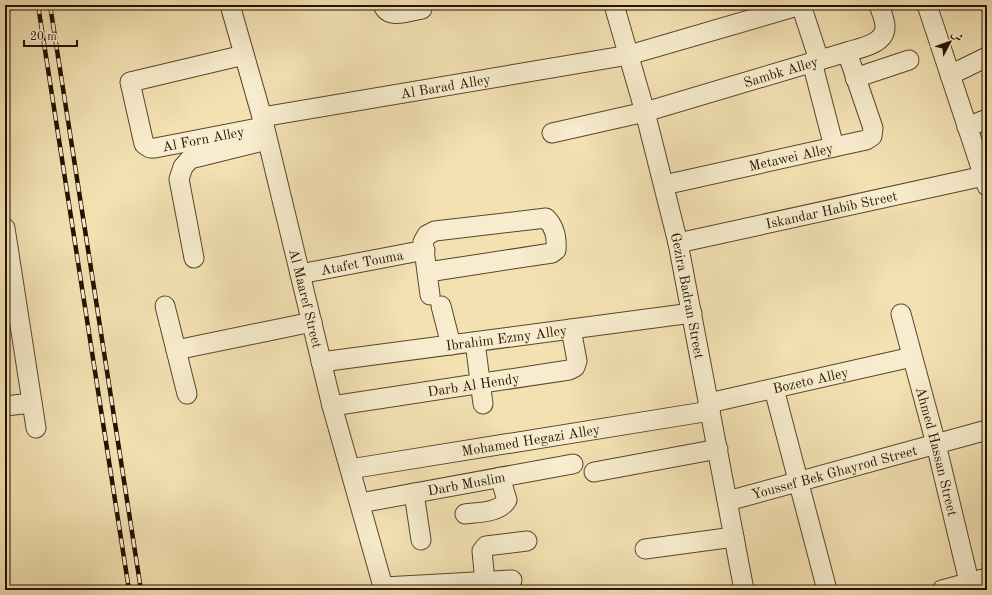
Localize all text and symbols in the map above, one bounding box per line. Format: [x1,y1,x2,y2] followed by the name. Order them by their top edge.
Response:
[24,22,77,48] scale bar
[930,22,970,62] north arrow
[949,29,964,44] text: ش
[30,31,57,43] text: 20 m
[742,55,821,90] street label: Sambk Alley
[400,72,492,101] street label: Al Barad Alley
[161,125,246,154] street label: Al Forn Alley
[748,141,835,174] street label: Metawei Alley
[764,189,899,232] street label: Iskandar Habib Street
[668,231,706,360] street label: Gezira Badran Street
[286,247,324,350] street label: Al Maaref Street
[320,248,405,278] street label: Atafet Touma
[445,323,569,353] street label: Ibrahim Ezmy Alley
[771,366,850,396] street label: Bozeto Alley
[427,372,521,399] street label: Darb Al Hendy
[913,385,959,518] street label: Ahmed Hassan Street
[461,423,602,459] street label: Mohamed Hegazi Alley
[750,443,919,502] street label: Youssef Bek Ghayrod Street
[426,471,506,499] street label: Darb Muslim

